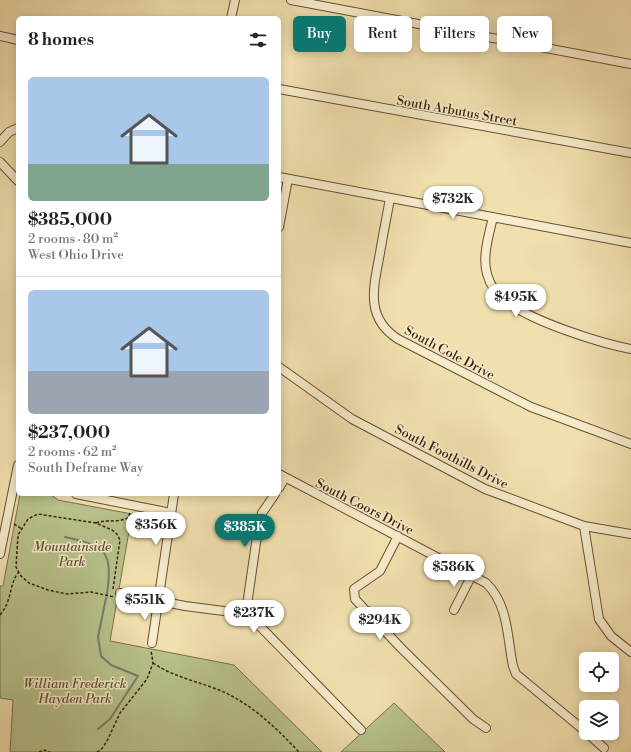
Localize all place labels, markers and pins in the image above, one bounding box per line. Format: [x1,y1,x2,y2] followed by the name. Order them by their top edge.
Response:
[425,186,481,220] pin: $732K
[488,284,544,318] pin: $495K
[128,512,184,546] pin: $356K
[217,514,273,548] pin: $385K
[426,554,482,588] pin: $586K
[117,587,173,621] pin: $551K
[226,600,282,634] pin: $237K
[352,607,408,641] pin: $294K

